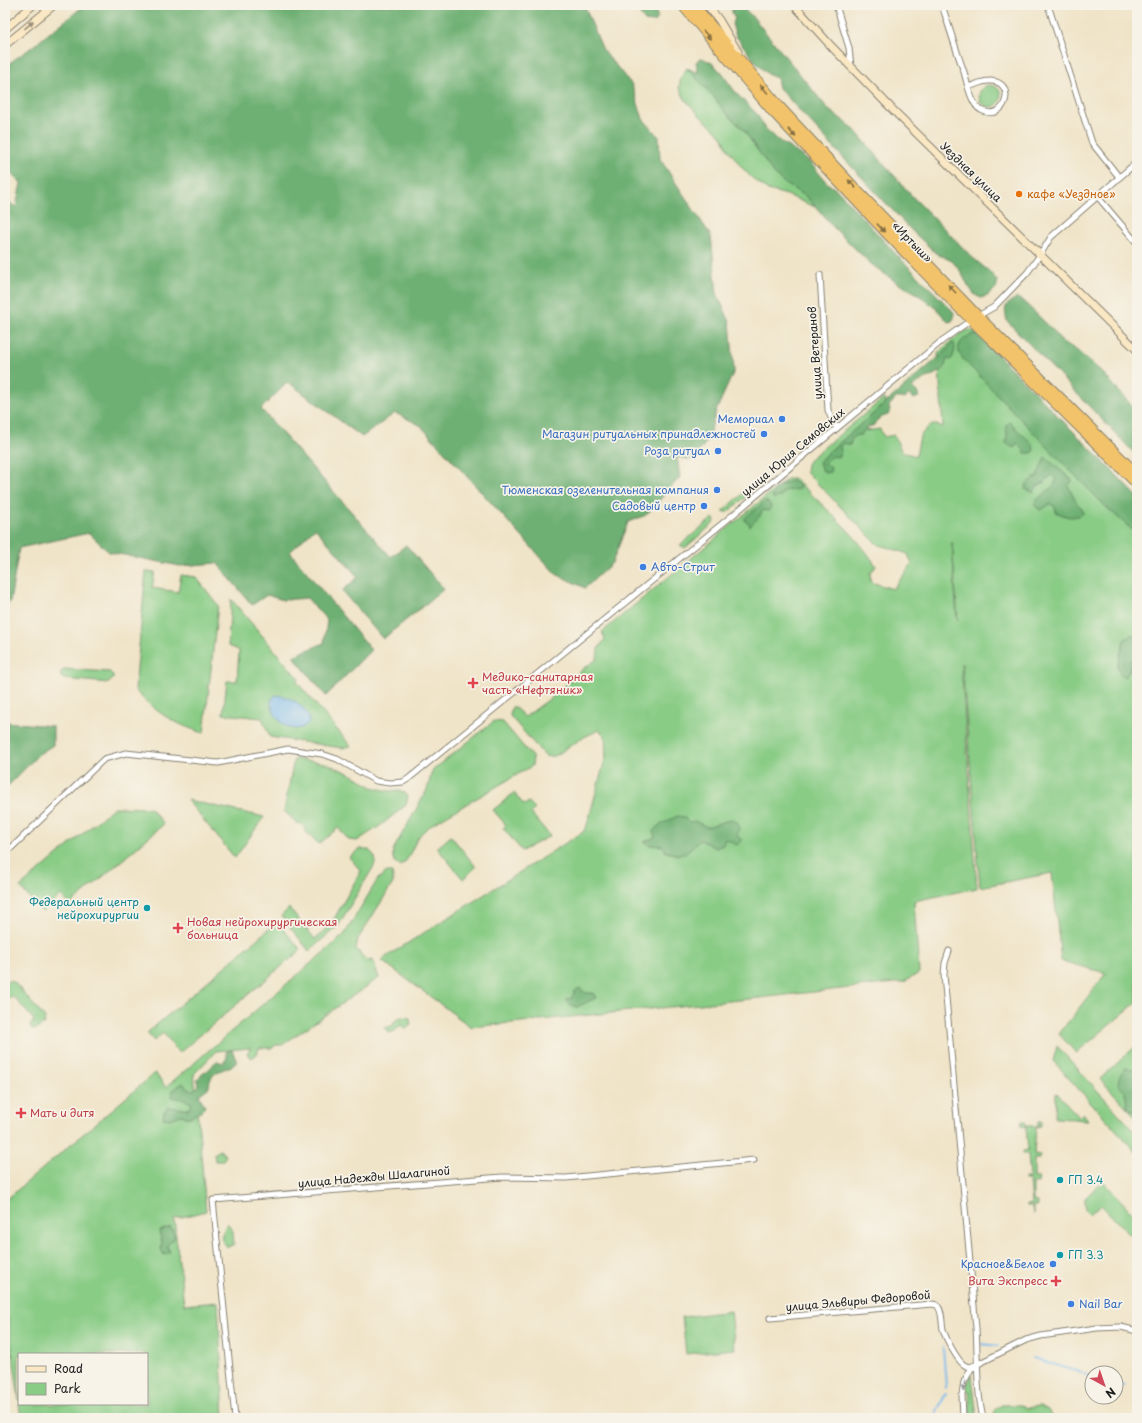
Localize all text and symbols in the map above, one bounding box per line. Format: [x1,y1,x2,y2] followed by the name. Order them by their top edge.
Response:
[24,21,35,30] one-way arrow
[703,29,712,40] one-way arrow
[760,83,769,94] one-way arrow
[788,128,797,138] one-way arrow
[937,138,1006,206] street label: Уездная улица
[848,180,857,189] one-way arrow
[1027,185,1115,202] place label: кафе «Уездное»
[1014,189,1024,199] marker: кафе «Уездное»
[888,217,936,266] street label: «Иртыш»
[876,223,886,233] one-way arrow
[947,284,956,294] one-way arrow
[803,306,826,400] street label: улица Ветеранов
[737,403,848,500] street label: улица Юрия Семовских
[718,410,774,427] place label: Мемориал
[777,414,787,424] marker: Мемориал
[542,425,756,442] place label: Магазин ритуальных принадлежностей
[759,429,769,439] marker: Магазин ритуальных принадлежностей
[644,442,710,459] place label: Роза ритуал
[713,446,723,456] marker: Роза ритуал
[501,481,709,498] place label: Тюменская озеленительная компания
[712,485,722,495] marker: Тюменская озеленительная компания
[612,497,696,514] place label: Садовый центр
[699,501,709,511] marker: Садовый центр
[651,558,715,575] place label: Авто-Стрит
[638,562,648,572] marker: Авто-Стрит
[482,668,593,698] place label: Медико–санитарная часть «Нефтяник»
[467,677,479,689] marker: Медико–санитарная часть «Нефтяник»
[29,893,139,923] place label: Федеральный центр нейрохирургии
[142,903,152,913] marker: Федеральный центр нейрохирургии
[187,913,337,943] place label: Новая нейрохирургическая больница
[172,922,184,934] marker: Новая нейрохирургическая больница
[30,1104,94,1121] place label: Мать и дитя
[15,1107,27,1119] marker: Мать и дитя
[297,1161,451,1192] street label: улица Надежды Шалагиной
[1068,1171,1103,1188] place label: ГП 3.4
[1055,1175,1065,1185] marker: ГП 3.4
[1068,1246,1104,1263] place label: ГП 3.3
[1055,1250,1065,1260] marker: ГП 3.3
[961,1255,1045,1272] place label: Красное&Белое
[1048,1259,1058,1269] marker: Красное&Белое
[968,1272,1048,1289] place label: Вита Экспресс
[1051,1276,1061,1286] marker: Вита Экспресс
[785,1286,931,1315] street label: улица Эльвиры Федоровой
[1079,1295,1123,1312] place label: Nail Bar
[1066,1299,1076,1309] marker: Nail Bar
[18,1353,148,1405] legend
[54,1359,83,1377] text: Road
[1084,1365,1124,1405] north arrow
[54,1379,81,1397] text: Park
[960,1380,966,1392] one-way arrow
[1102,1384,1120,1403] text: N

